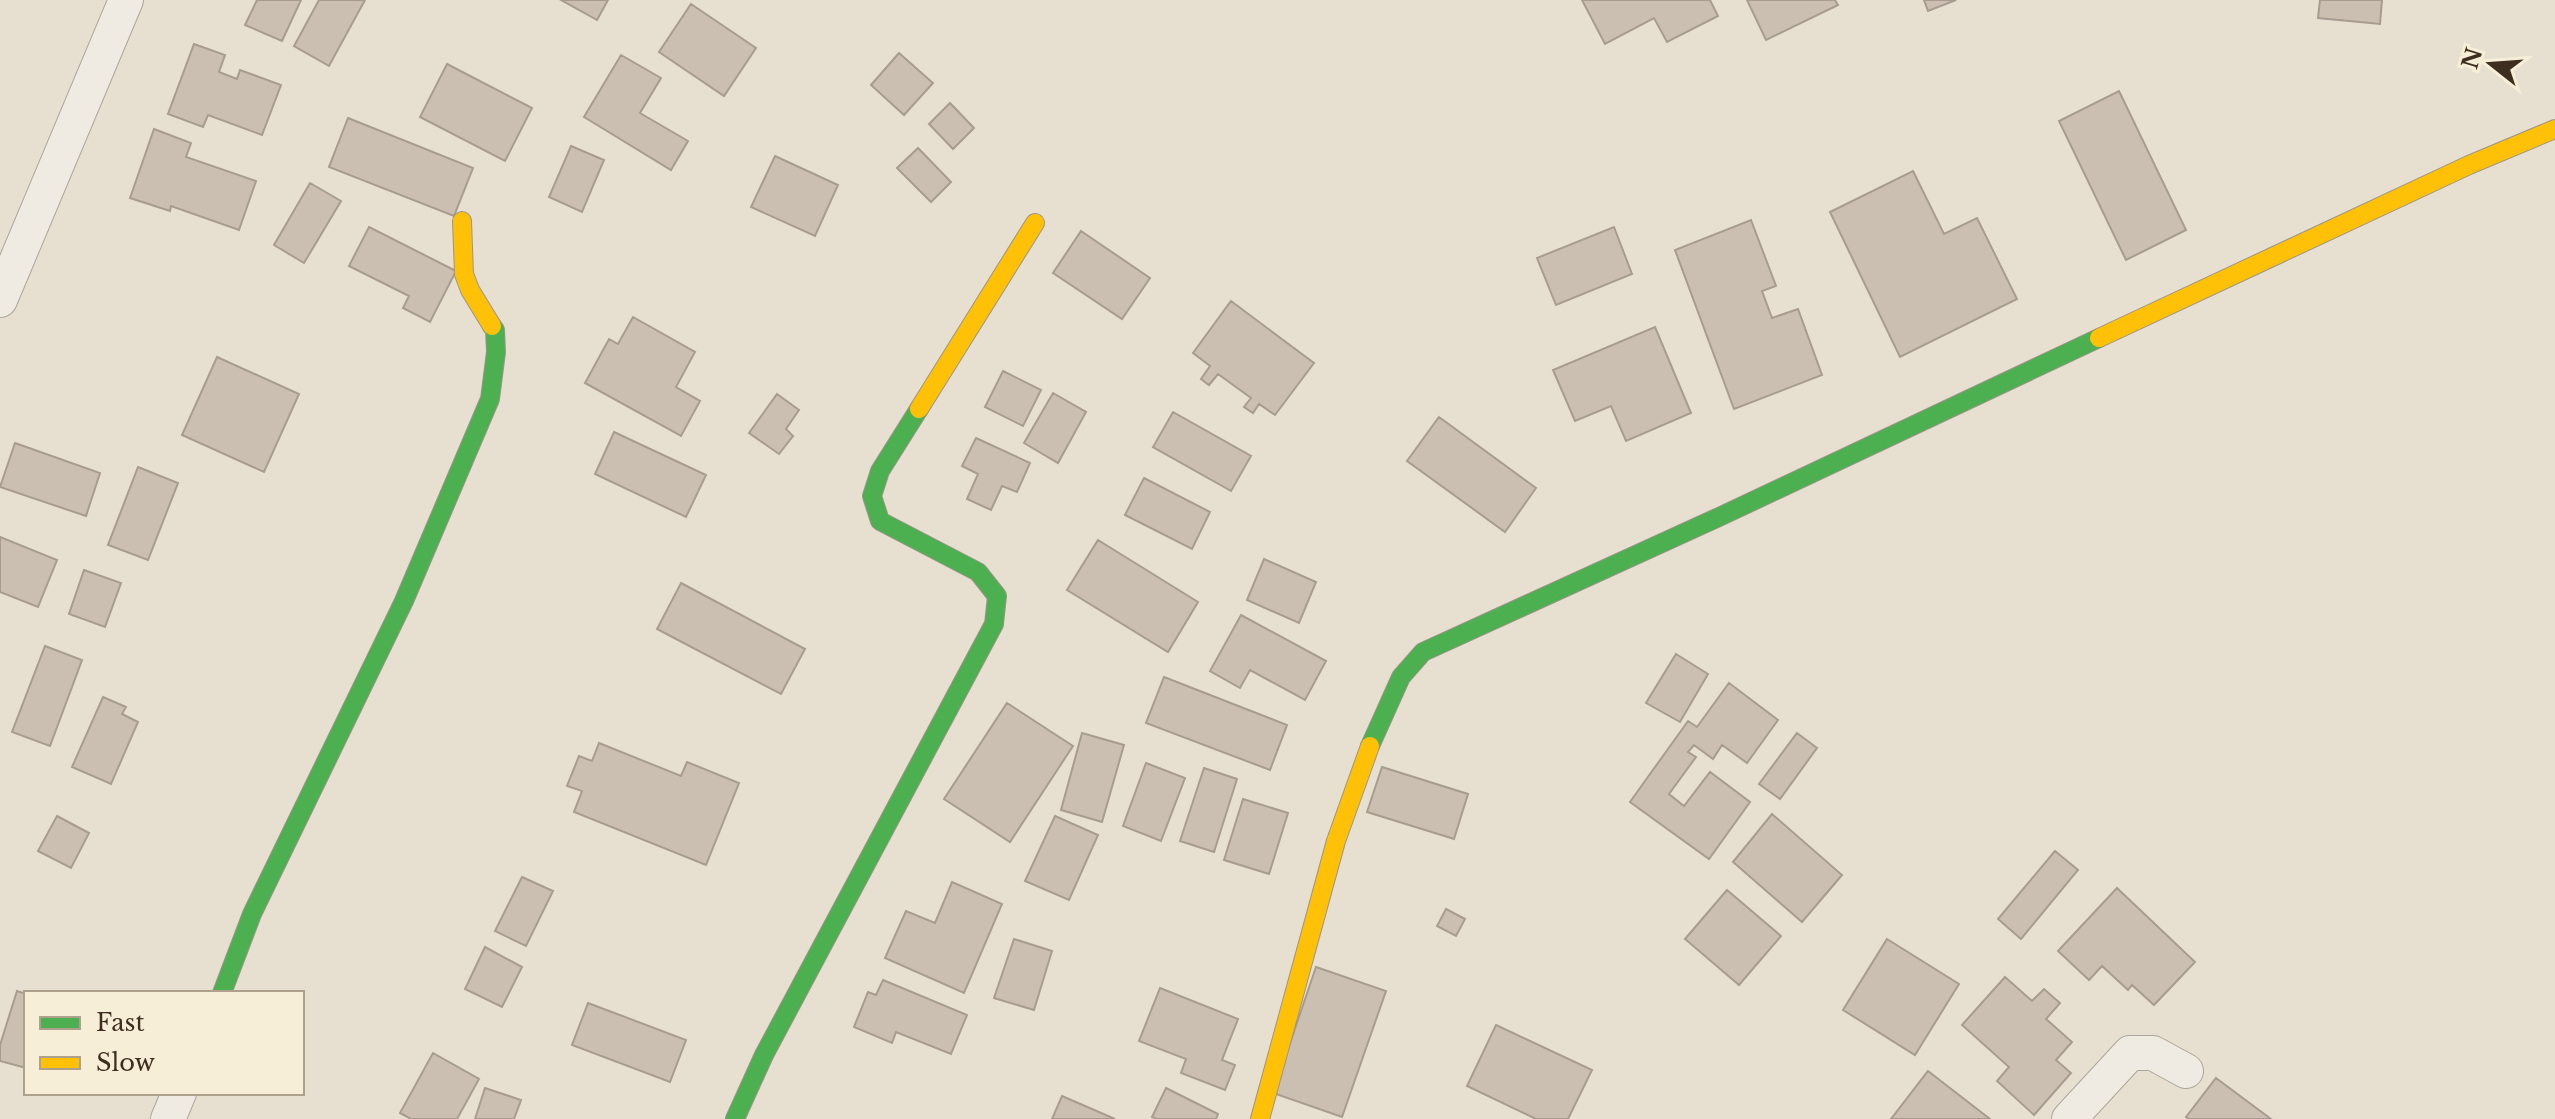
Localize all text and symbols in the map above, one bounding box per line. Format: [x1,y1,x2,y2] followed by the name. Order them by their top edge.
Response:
[2451,24,2531,104] north arrow
[2456,44,2488,72] text: N
[24,991,304,1095] legend
[96,1008,144,1037] text: Fast
[96,1048,155,1077] text: Slow

